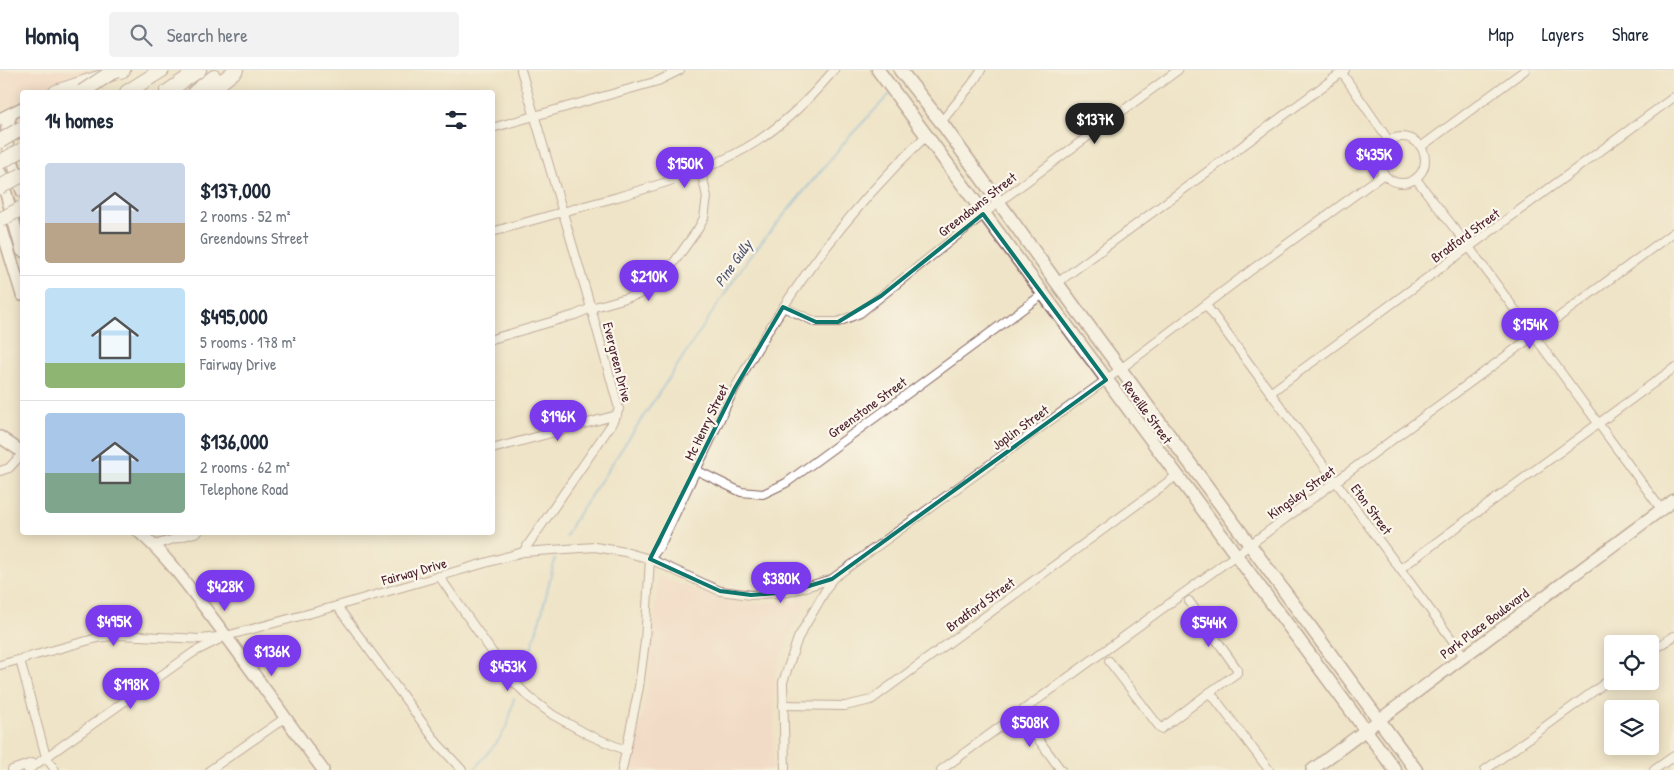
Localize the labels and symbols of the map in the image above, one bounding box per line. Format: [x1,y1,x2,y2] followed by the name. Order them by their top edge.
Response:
[1060,102,1130,145] pin: $137K
[1339,138,1409,180] pin: $435K
[650,146,720,189] pin: $150K
[934,167,1020,241] street label: Greendowns Street
[1427,203,1503,266] street label: Bradford Street
[709,234,758,291] water label: Pine Gully
[614,260,684,302] pin: $210K
[1495,308,1565,350] pin: $154K
[598,320,637,404] street label: Evergreen Drive
[824,372,910,442] street label: Greenstone Street
[1119,377,1177,448] street label: Reveille Street
[679,381,734,464] street label: Mc Henry Street
[523,400,593,442] pin: $196K
[988,400,1053,455] street label: Joplin Street
[1263,461,1339,524] street label: Kingsley Street
[1347,480,1397,539] street label: Eton Street
[378,553,449,591] street label: Fairway Drive
[746,562,816,604] pin: $380K
[190,570,260,612] pin: $428K
[942,572,1018,635] street label: Bradford Street
[1436,583,1533,663] street label: Park Place Boulevard
[79,604,149,647] pin: $495K
[1174,606,1244,648] pin: $544K
[237,634,307,677] pin: $136K
[473,650,543,692] pin: $453K
[96,668,166,710] pin: $198K
[995,706,1065,748] pin: $508K

